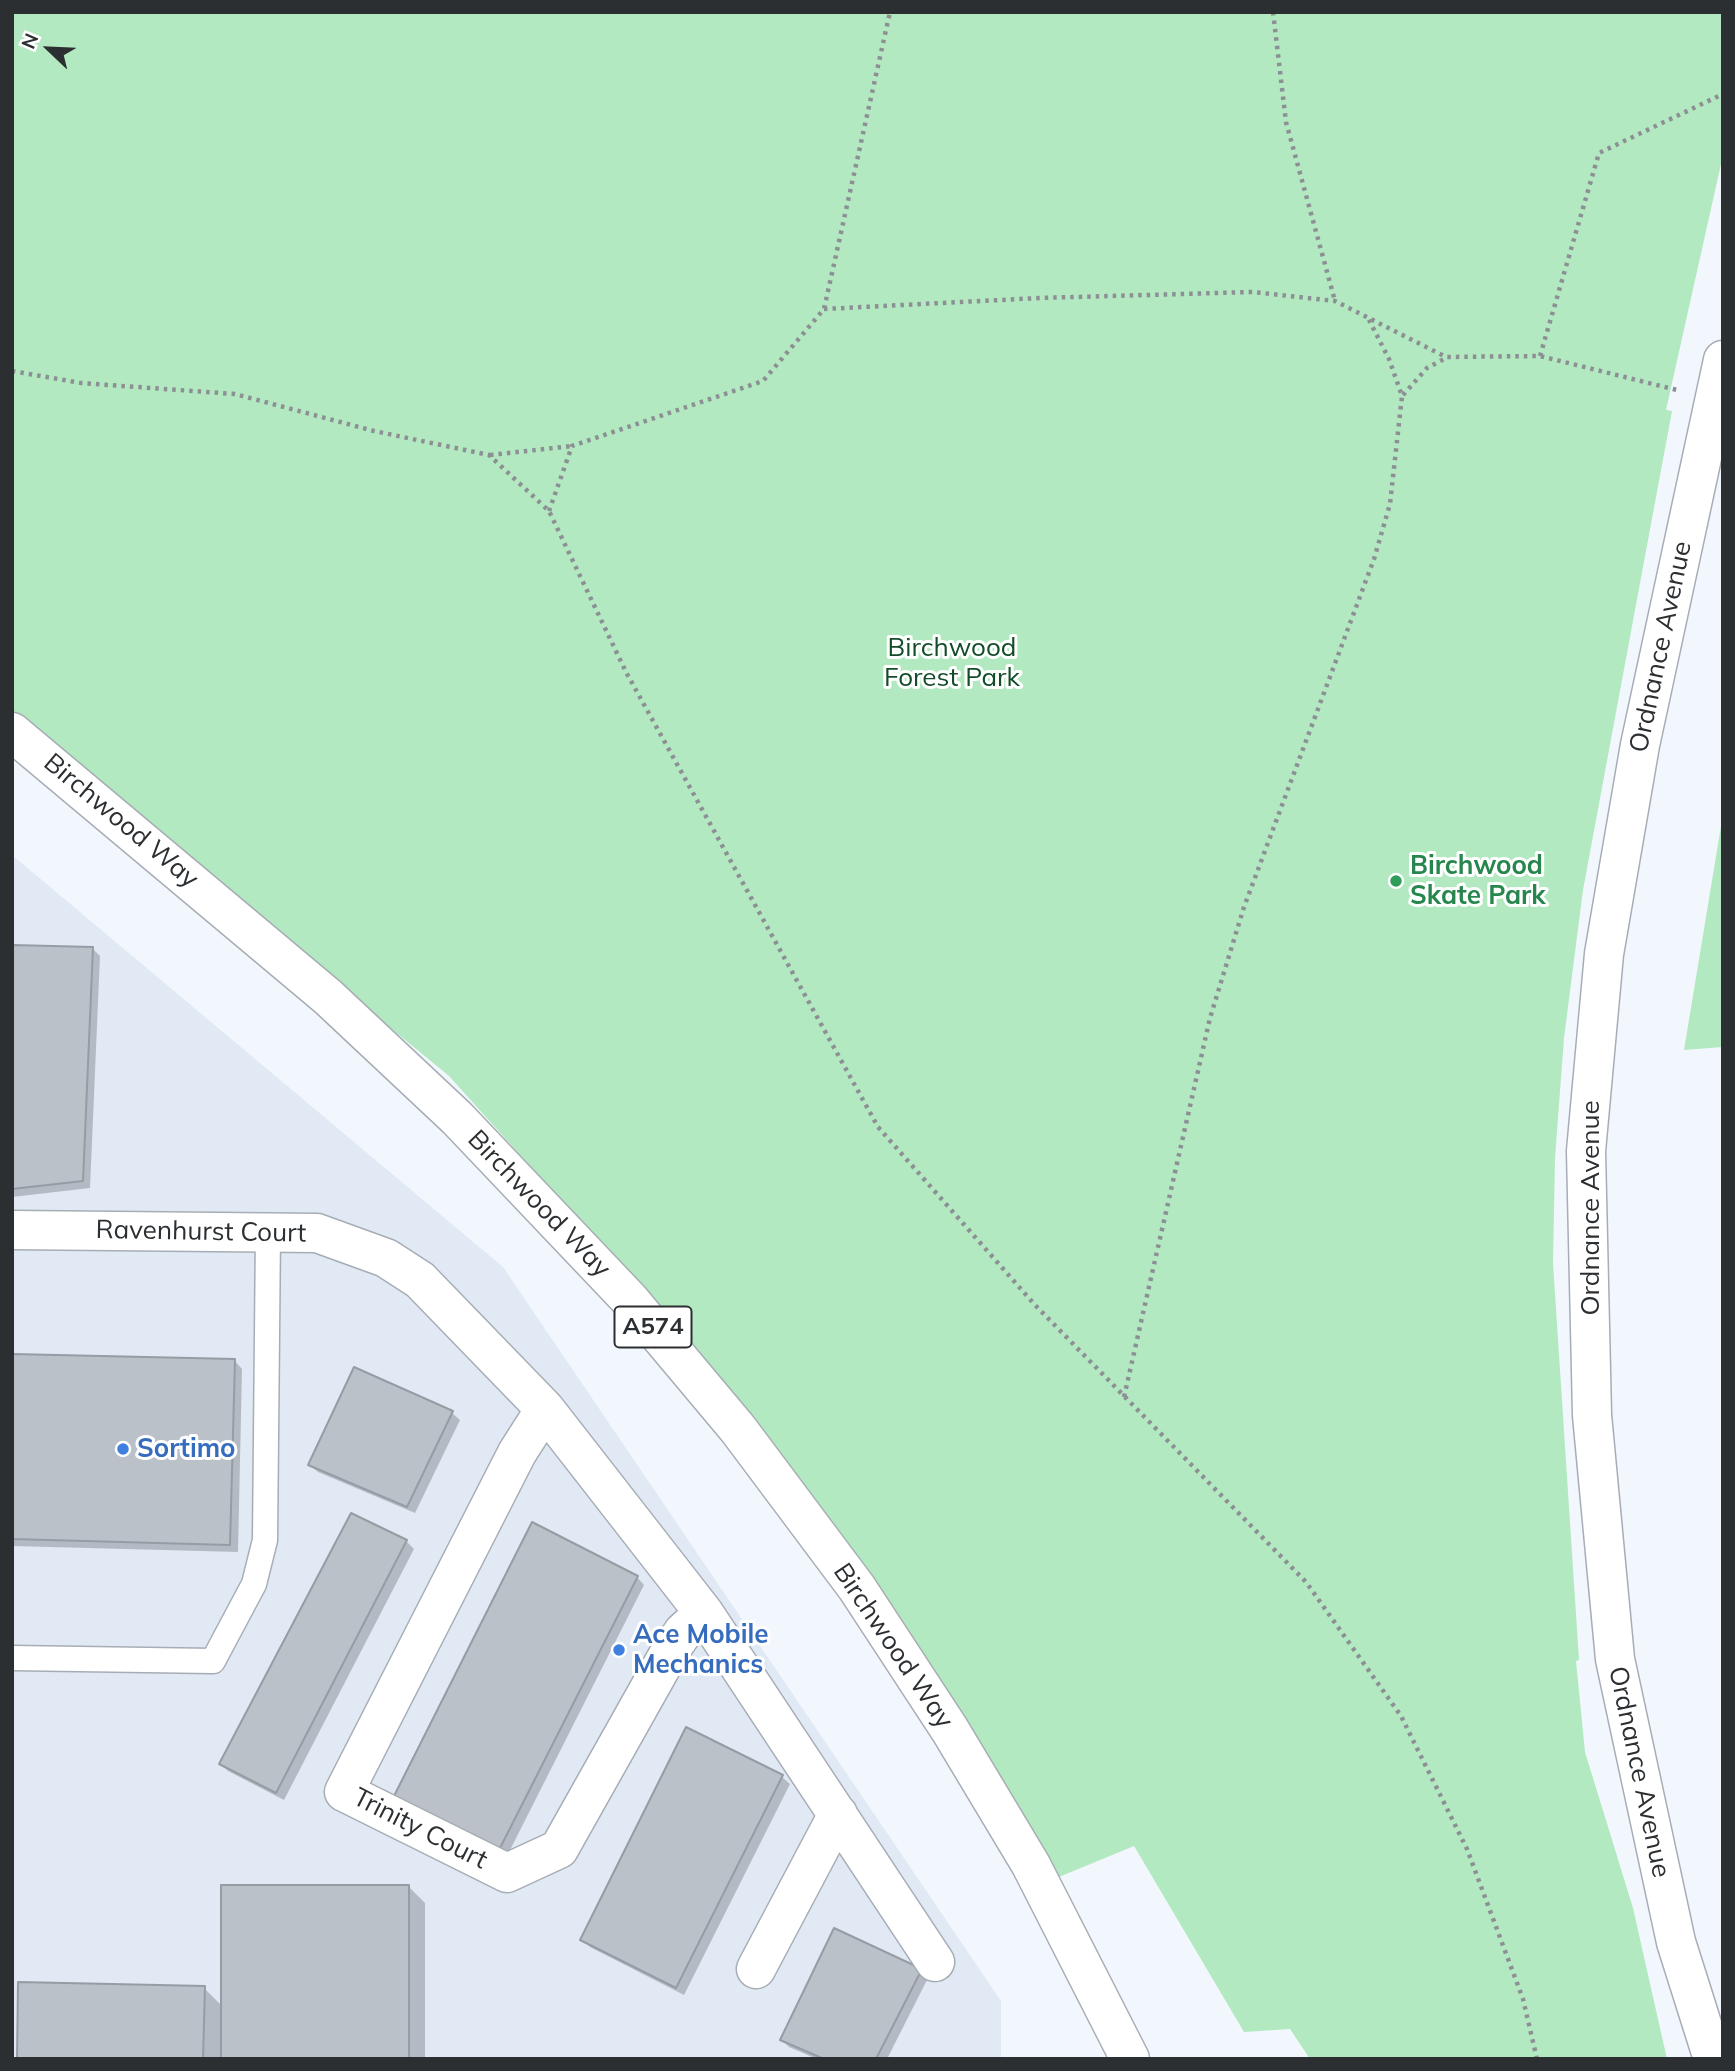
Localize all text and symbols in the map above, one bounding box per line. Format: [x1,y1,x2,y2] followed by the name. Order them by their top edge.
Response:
[14,14,84,84] north arrow
[16,30,44,52] text: N
[1623,539,1699,755] street label: Ordnance Avenue
[884,632,1020,694] park label: Birchwood Forest Park
[37,747,205,895] street label: Birchwood Way
[1410,850,1546,912] place label: Birchwood Skate Park
[1388,873,1404,889] marker: Birchwood Skate Park
[1575,1100,1607,1316] street label: Ordnance Avenue
[461,1124,617,1284] street label: Birchwood Way
[95,1215,307,1249] street label: Ravenhurst Court
[614,1307,692,1348] road number: A574
[137,1433,236,1465] place label: Sortimo
[115,1441,131,1457] marker: Sortimo
[826,1558,960,1734] street label: Birchwood Way
[633,1619,769,1680] place label: Ace Mobile Mechanics
[611,1642,627,1658] marker: Ace Mobile Mechanics
[1601,1664,1677,1880] street label: Ordnance Avenue
[348,1782,492,1876] street label: Trinity Court

